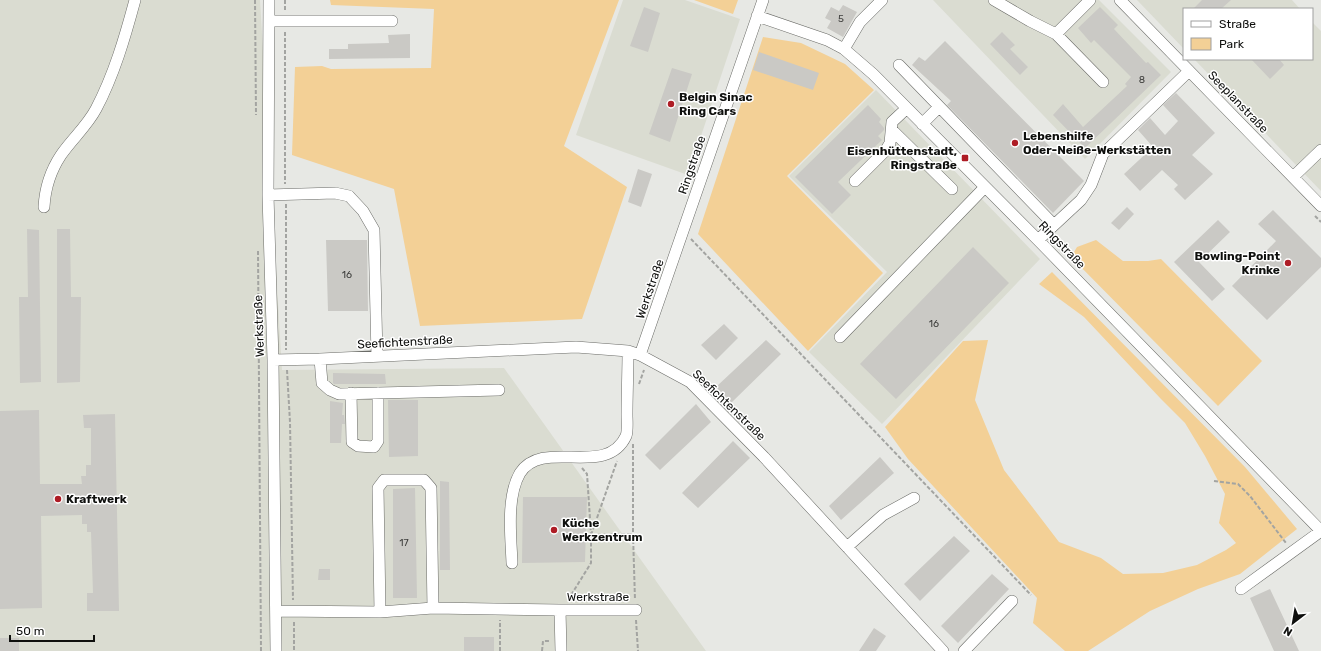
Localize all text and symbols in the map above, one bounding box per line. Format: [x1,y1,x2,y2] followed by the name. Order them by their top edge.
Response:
[1183,8,1313,60] legend
[838,13,844,25] house number: 5
[1219,17,1256,31] text: Straße
[1219,37,1245,51] text: Park
[1205,68,1271,136] street label: Seeplanstraße
[1139,74,1145,86] house number: 8
[679,90,753,118] place label: Belgin Sinac Ring Cars
[666,99,676,109] marker: Belgin Sinac Ring Cars
[1023,129,1171,157] place label: Lebenshilfe Oder-Neiße-Werkstätten
[675,134,709,196] street label: Ringstraße
[1010,138,1020,148] marker: Lebenshilfe Oder-Neiße-Werkstätten
[847,144,957,172] place label: Eisenhüttenstadt, Ringstraße
[960,153,970,163] marker: Eisenhüttenstadt, Ringstraße
[1036,218,1088,272] street label: Ringstraße
[1194,249,1280,277] place label: Bowling-Point Krinke
[633,257,667,321] street label: Werkstraße
[1283,258,1293,268] marker: Bowling-Point Krinke
[342,269,352,281] house number: 16
[251,294,267,357] street label: Werkstraße
[929,318,939,330] house number: 16
[357,332,453,351] street label: Seefichtenstraße
[690,367,768,443] street label: Seefichtenstraße
[66,492,127,506] place label: Kraftwerk
[53,494,63,504] marker: Kraftwerk
[562,516,642,544] place label: Küche Werkzentrum
[549,525,559,535] marker: Küche Werkzentrum
[399,537,409,549] house number: 17
[567,590,629,604] street label: Werkstraße
[1273,603,1313,643] north arrow
[10,617,94,643] scale bar
[1281,623,1295,639] text: N
[16,624,44,638] text: 50 m

